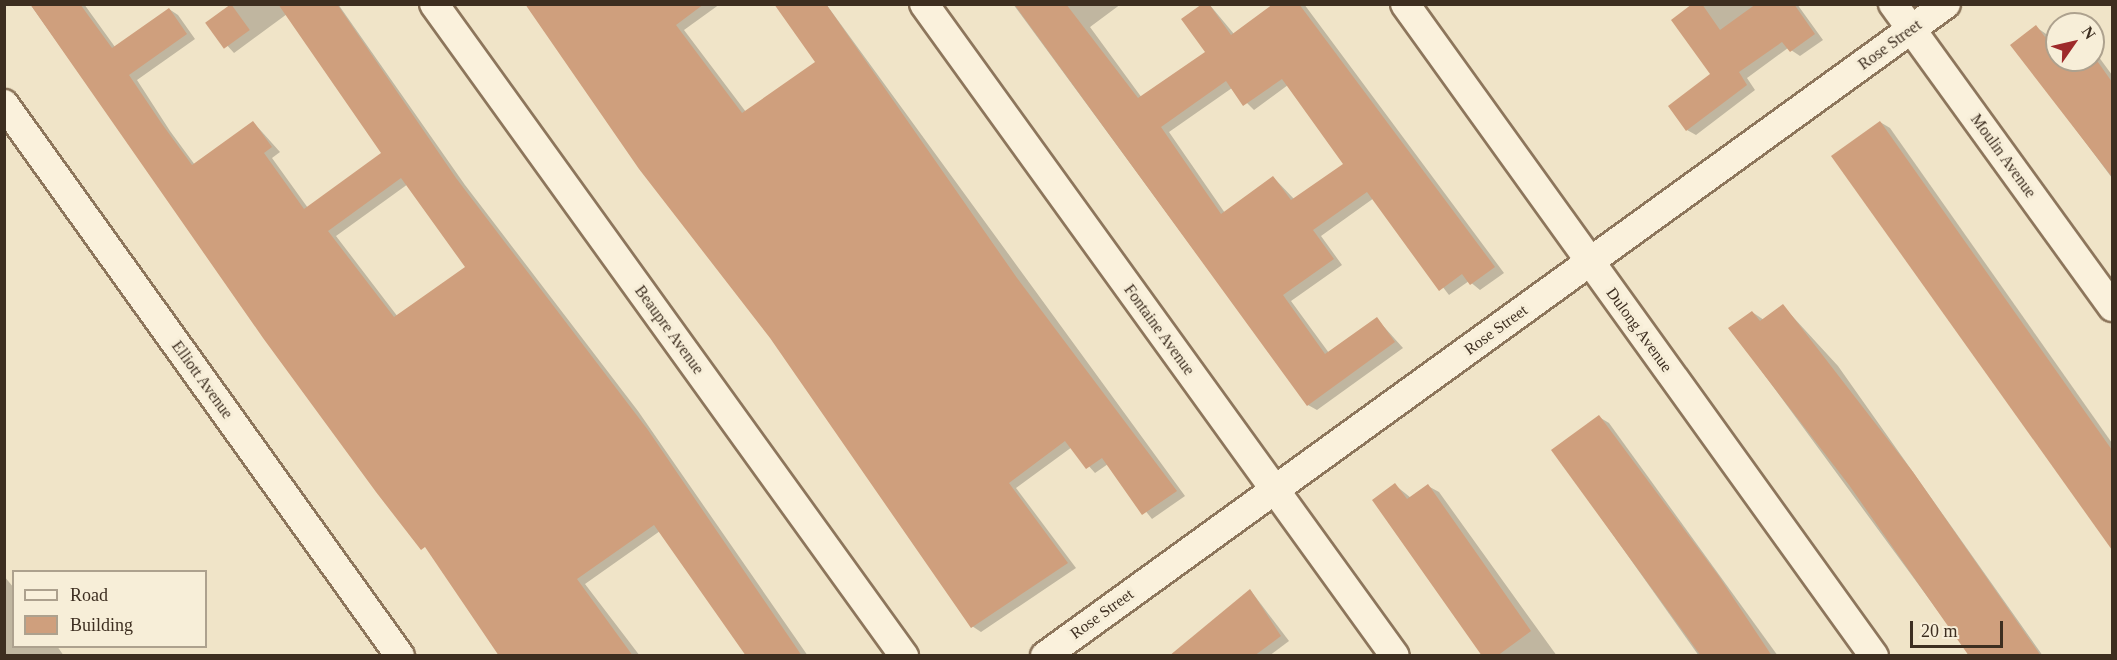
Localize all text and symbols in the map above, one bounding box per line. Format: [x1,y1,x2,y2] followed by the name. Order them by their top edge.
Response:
[2045,12,2105,72] north arrow
[1855,16,1925,74] street label: Rose Street
[2078,23,2099,42] text: N
[1966,110,2040,202] street label: Moulin Avenue
[1119,280,1199,380] street label: Fontaine Avenue
[630,282,708,378] street label: Beaupre Avenue
[1602,284,1676,376] street label: Dulong Avenue
[1461,301,1531,359] street label: Rose Street
[167,337,237,423] street label: Elliott Avenue
[12,570,207,648] legend
[70,585,108,605] text: Road
[1067,585,1137,643] street label: Rose Street
[1913,609,2006,647] scale bar
[70,615,133,635] text: Building
[1921,621,1958,641] text: 20 m

